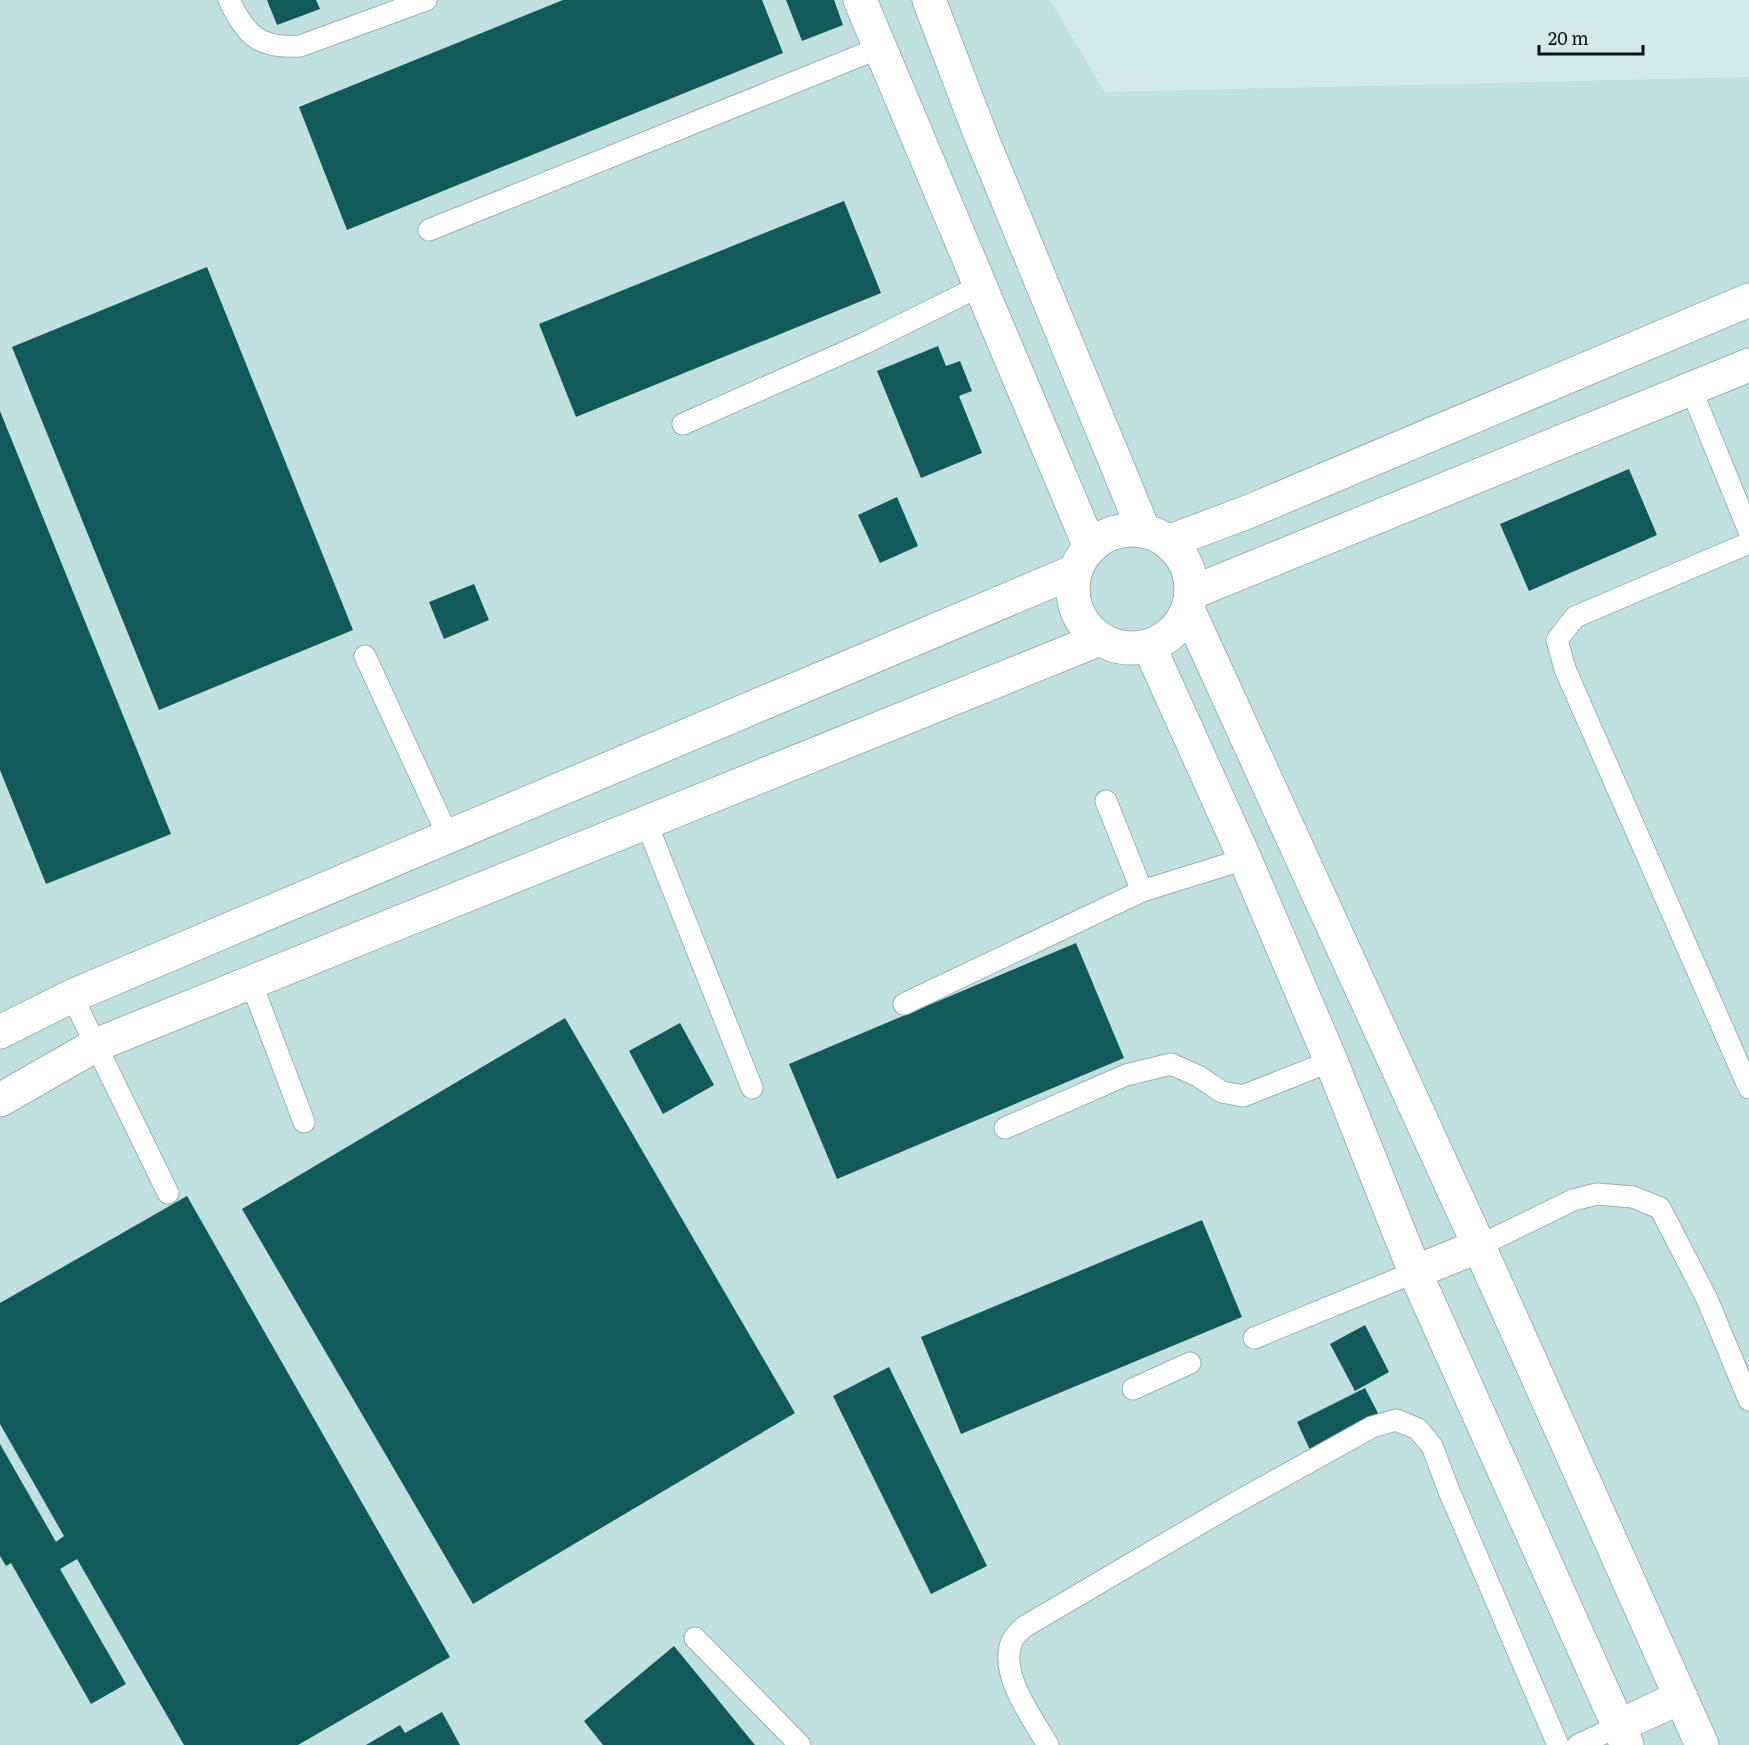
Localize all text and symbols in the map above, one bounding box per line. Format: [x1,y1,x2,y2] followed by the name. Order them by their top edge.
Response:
[1539,18,1642,56] scale bar
[1548,24,1589,51] text: 20 m

